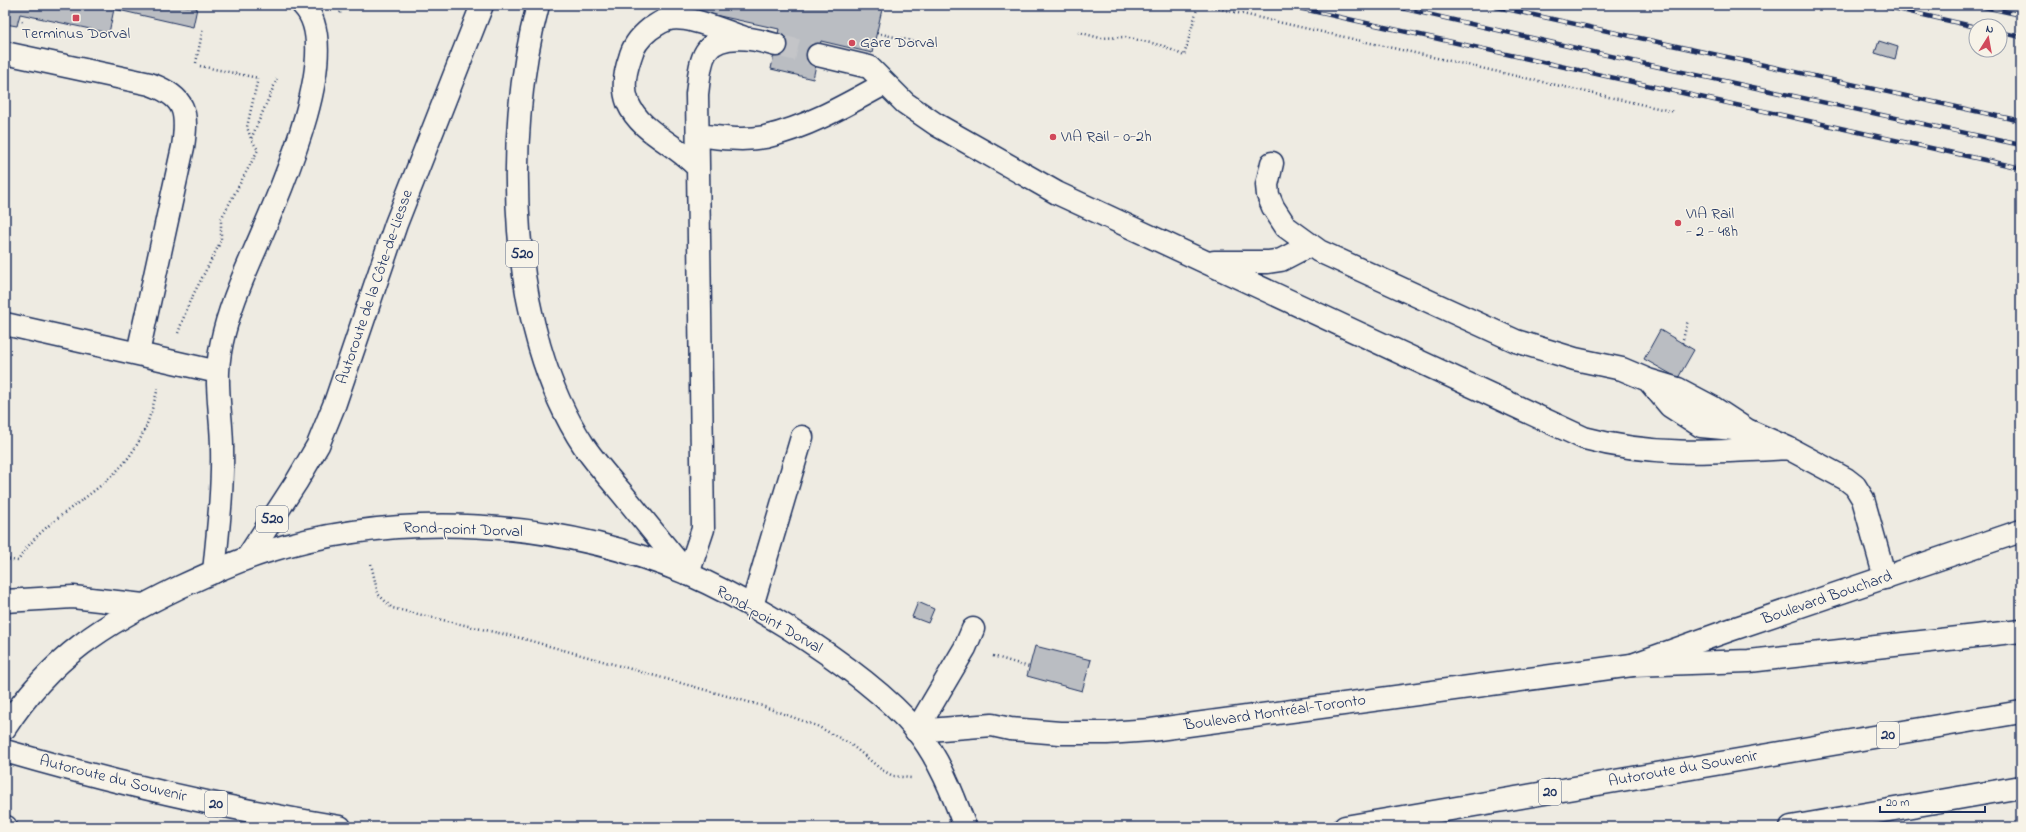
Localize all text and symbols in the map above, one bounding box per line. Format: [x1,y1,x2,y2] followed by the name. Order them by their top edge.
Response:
[71,13,81,23] marker: Terminus Dorval
[1968,18,2008,58] north arrow
[1985,21,1995,38] text: N
[22,22,130,46] place label: Terminus Dorval
[860,31,938,55] place label: Gare Dorval
[847,38,857,48] marker: Gare Dorval
[1060,125,1152,149] place label: VIA Rail - 0-2h
[1048,132,1058,142] marker: VIA Rail - 0-2h
[330,186,420,387] street label: Autoroute de la Côte-de-Liesse
[1685,202,1738,244] place label: VIA Rail - 2 - 48h
[1673,218,1683,228] marker: VIA Rail - 2 - 48h
[506,241,538,267] road number: 520
[256,506,288,532] road number: 520
[403,516,524,544] street label: Rond-point Dorval
[1758,564,1895,632] street label: Boulevard Bouchard
[711,580,827,660] street label: Rond-point Dorval
[1182,688,1367,738] street label: Boulevard Montréal-Toronto
[1877,722,1899,748] road number: 20
[1607,744,1759,794] street label: Autoroute du Souvenir
[37,749,189,809] street label: Autoroute du Souvenir
[1539,779,1561,805] road number: 20
[1880,788,1985,814] scale bar
[205,791,227,817] road number: 20
[1886,794,1909,812] text: 20 m

